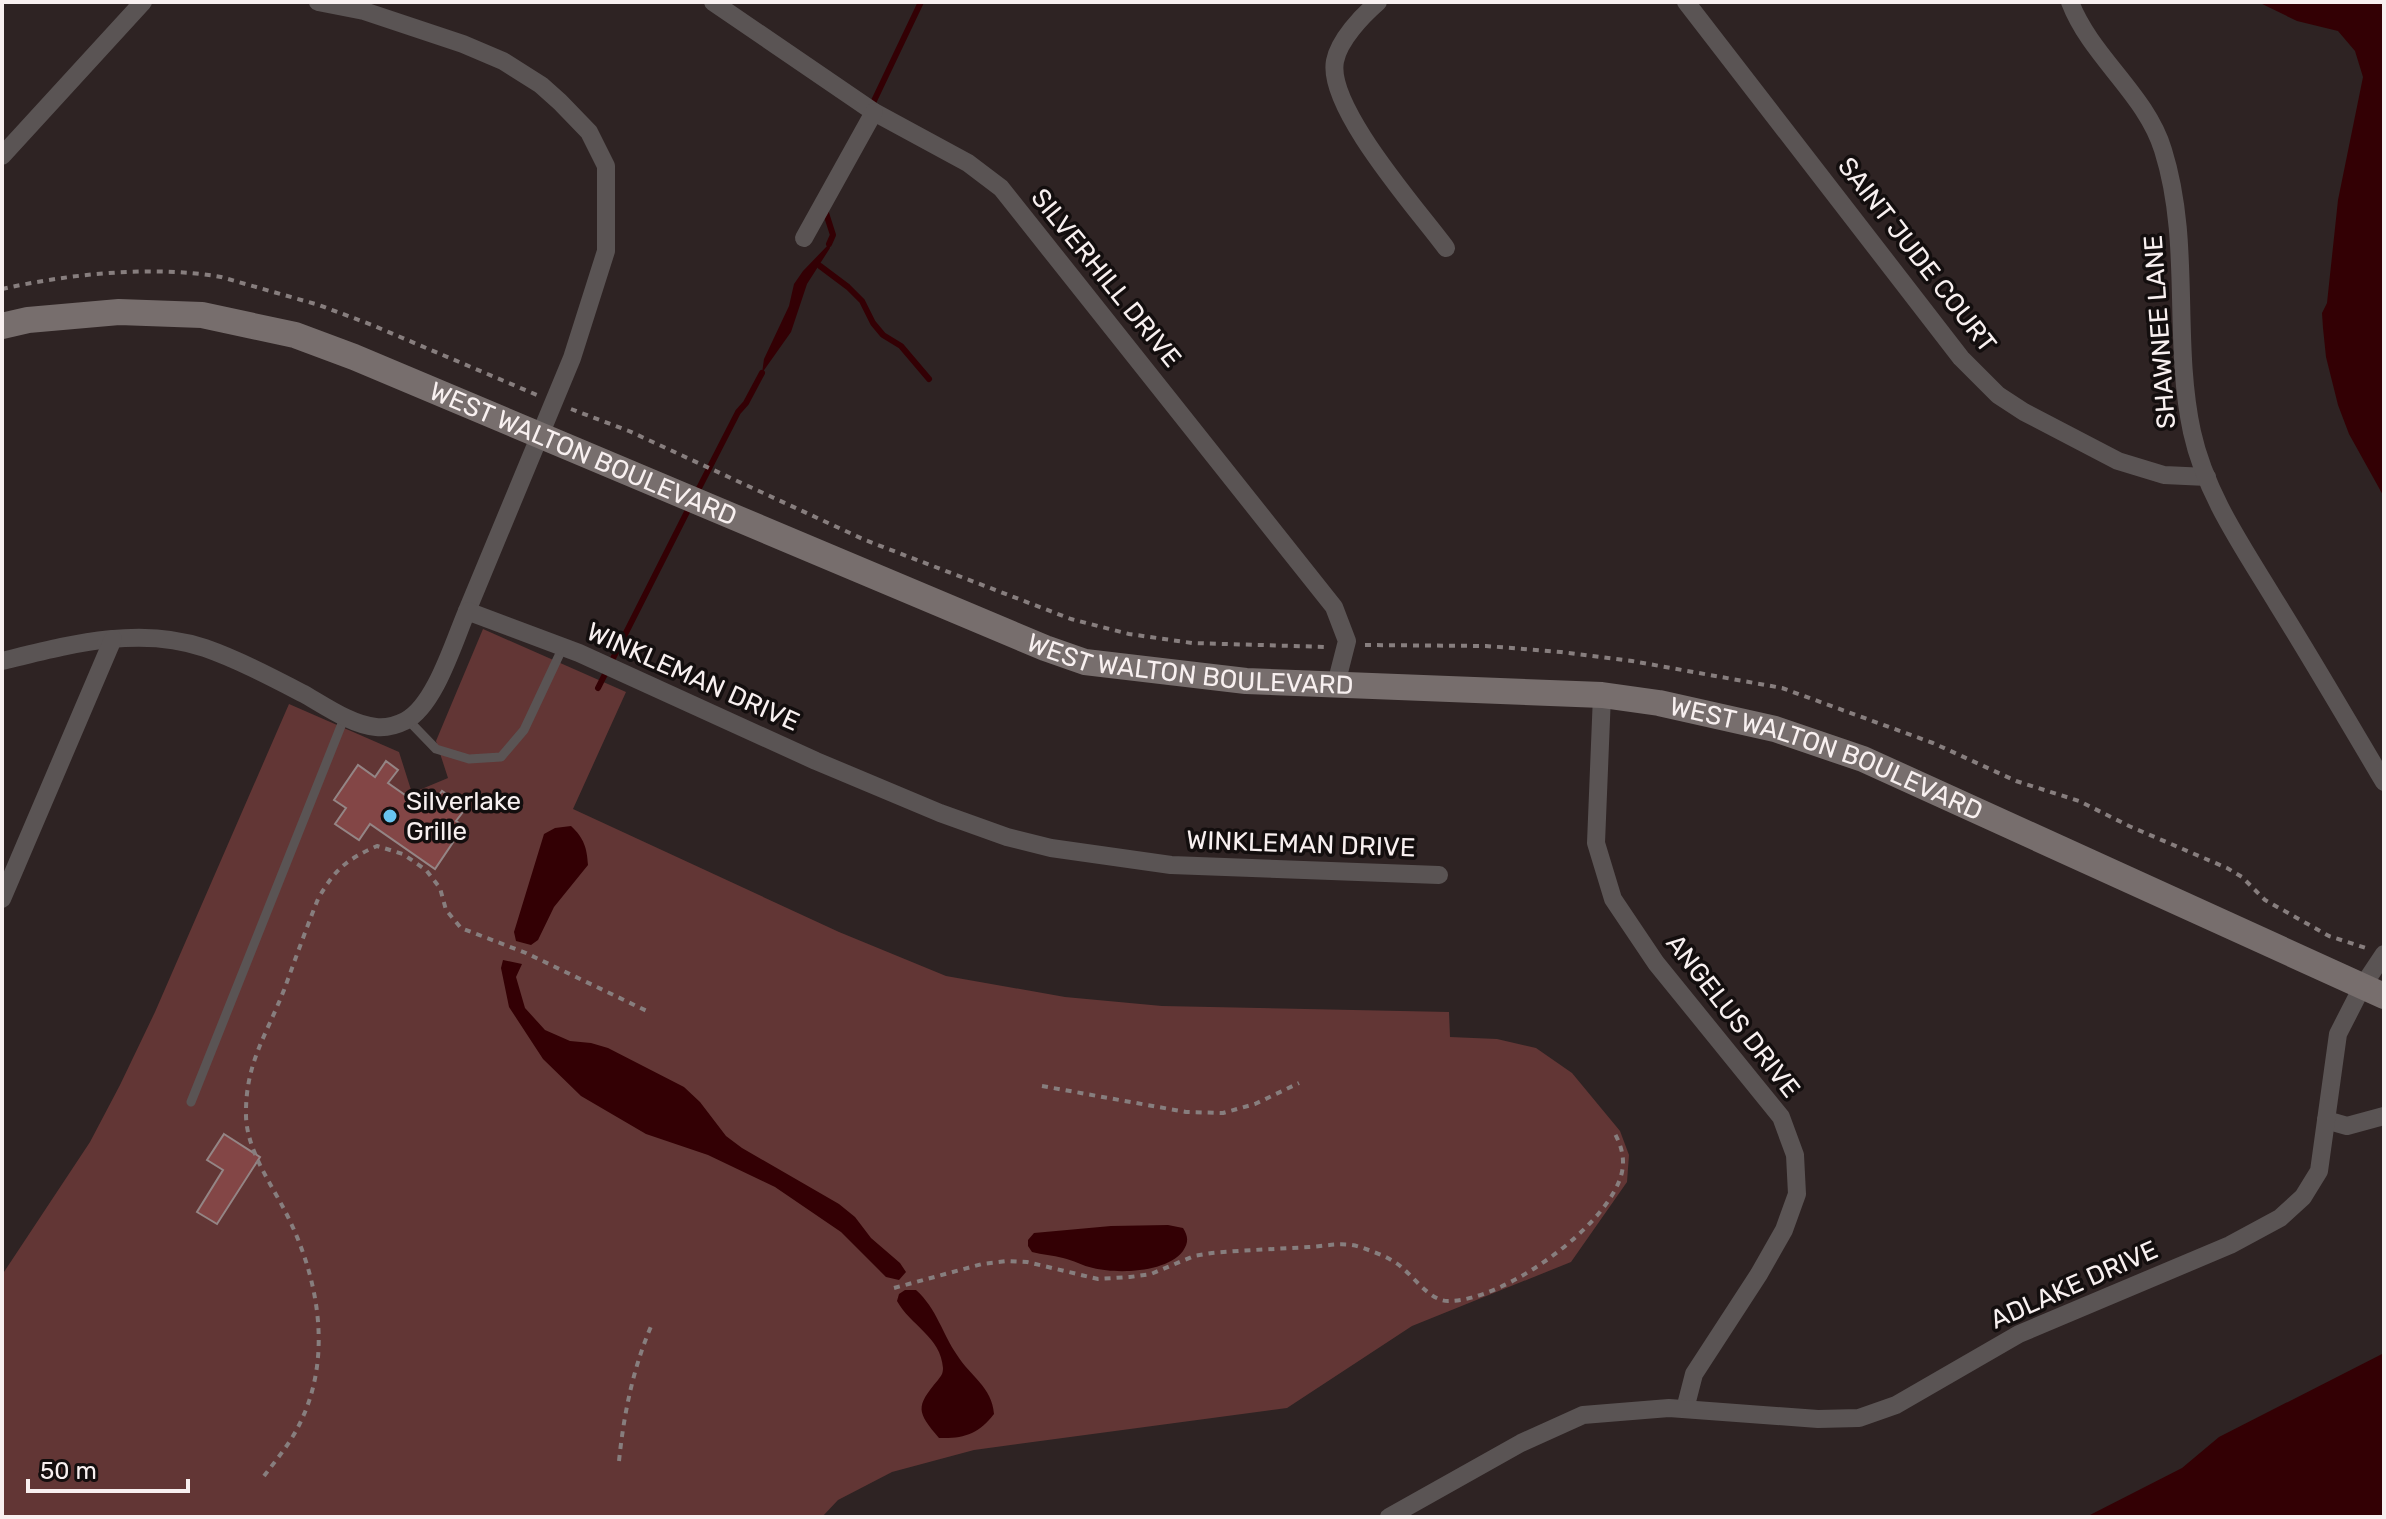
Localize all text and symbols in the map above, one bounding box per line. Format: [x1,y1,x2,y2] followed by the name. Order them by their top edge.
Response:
[1831,151,2003,359] street label: SAINT JUDE COURT
[1024,182,1188,374] street label: SILVERHILL DRIVE
[2138,234,2182,430] street label: SHAWNEE LANE
[425,375,742,532] street label: WEST WALTON BOULEVARD
[582,616,804,738] street label: WINKLEMAN DRIVE
[1022,627,1354,701] street label: WEST WALTON BOULEVARD
[1667,690,1988,827] street label: WEST WALTON BOULEVARD
[406,786,521,847] place label: Silverlake Grille
[381,807,399,825] marker: Silverlake Grille
[1186,825,1416,863] street label: WINKLEMAN DRIVE
[1660,928,1806,1104] street label: ANGELUS DRIVE
[1985,1234,2163,1336] street label: ADLAKE DRIVE
[28,1443,188,1493] scale bar
[40,1457,97,1485] text: 50 m

